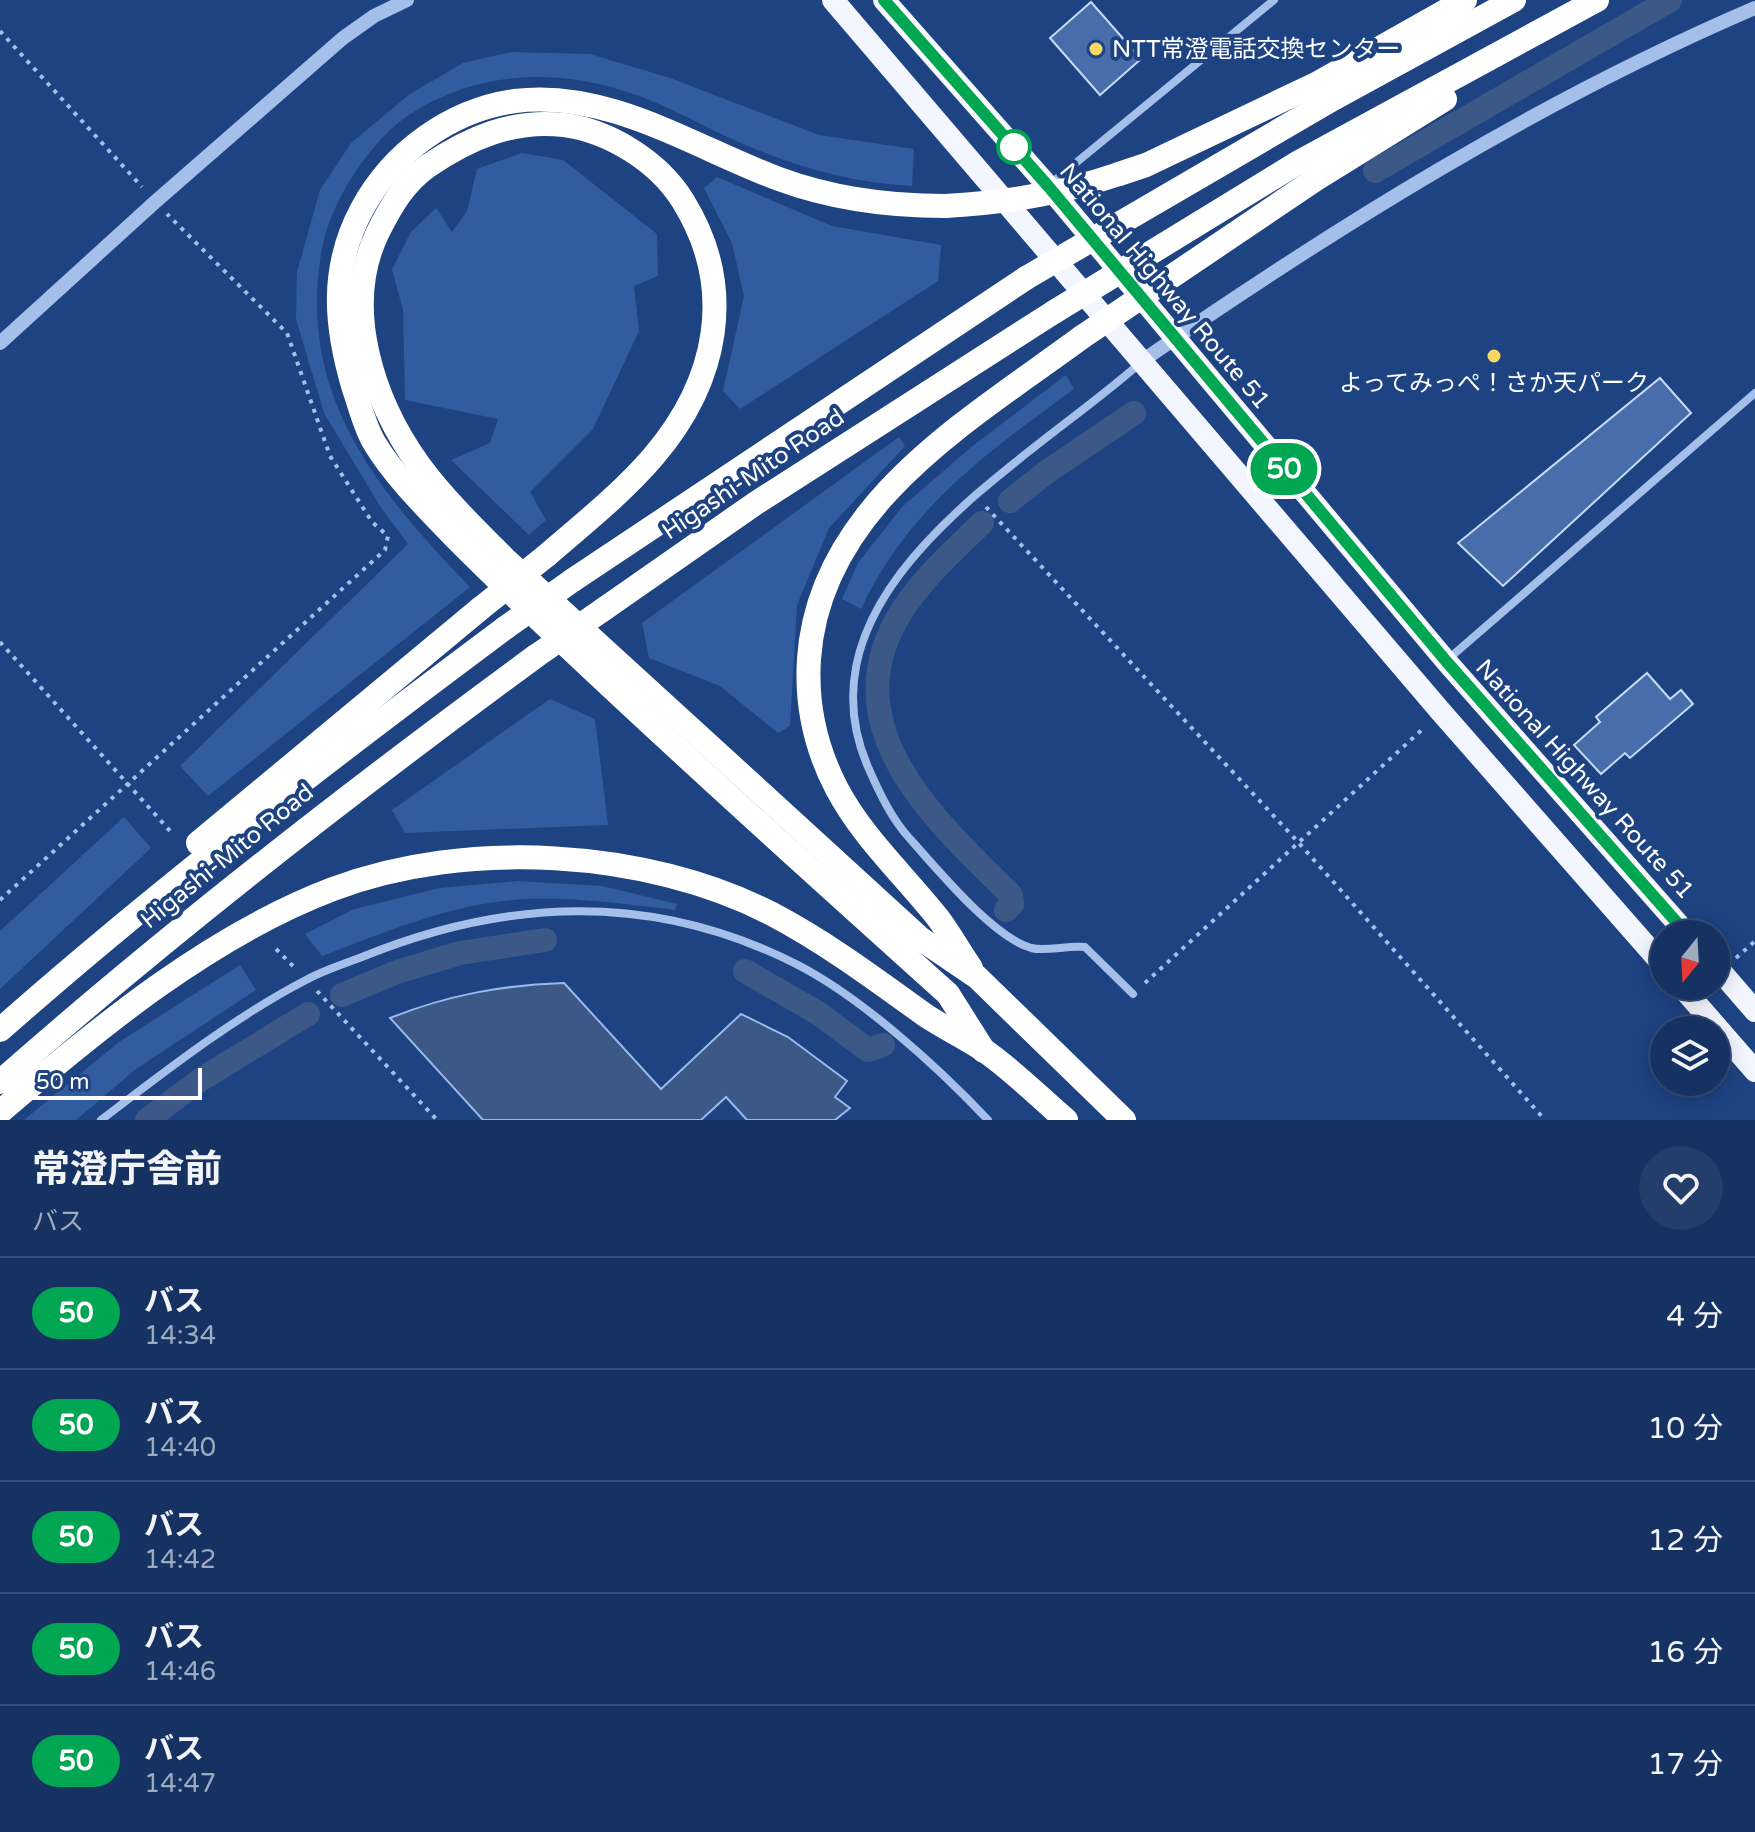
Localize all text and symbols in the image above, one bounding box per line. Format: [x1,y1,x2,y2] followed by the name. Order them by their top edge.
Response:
[1112,35,1401,64] place label: NTT常澄電話交換センター
[1087,40,1105,58] marker: NTT常澄電話交換センター
[997,130,1031,164] unlabelled marker
[1053,157,1276,415] street label: National Highway Route 51
[1485,347,1503,365] marker: よってみっぺ！さか天パーク
[1339,369,1649,398] place label: よってみっぺ！さか天パーク
[657,403,850,546] street label: Higashi-Mito Road
[1248,443,1320,495] line badge: 50
[1266,452,1302,486] text: 50
[1469,654,1700,905] street label: National Highway Route 51
[135,778,319,935] street label: Higashi-Mito Road
[1650,920,1730,1000] north arrow
[1650,920,1730,1096] map controls
[1650,1016,1730,1096] button: layers
[24,1064,202,1100] scale bar
[36,1069,90,1095] text: 50 m
[1639,1146,1723,1230] button: heart
[32,1147,222,1193] text: 常澄庁舎前
[32,1206,84,1237] text: バス
[144,1283,204,1320] text: バス
[58,1296,94,1330] text: 50
[1666,1298,1723,1335] text: 4 分
[144,1320,216,1351] text: 14:34
[144,1395,204,1432] text: バス
[58,1408,94,1442] text: 50
[1648,1410,1723,1447] text: 10 分
[144,1432,216,1463] text: 14:40
[144,1507,204,1544] text: バス
[58,1520,94,1554] text: 50
[1648,1522,1723,1559] text: 12 分
[144,1544,216,1575] text: 14:42
[144,1619,204,1656] text: バス
[58,1632,94,1666] text: 50
[1648,1634,1723,1671] text: 16 分
[144,1656,216,1687] text: 14:46
[144,1731,204,1768] text: バス
[58,1744,94,1778] text: 50
[1648,1746,1723,1783] text: 17 分
[144,1768,216,1799] text: 14:47

